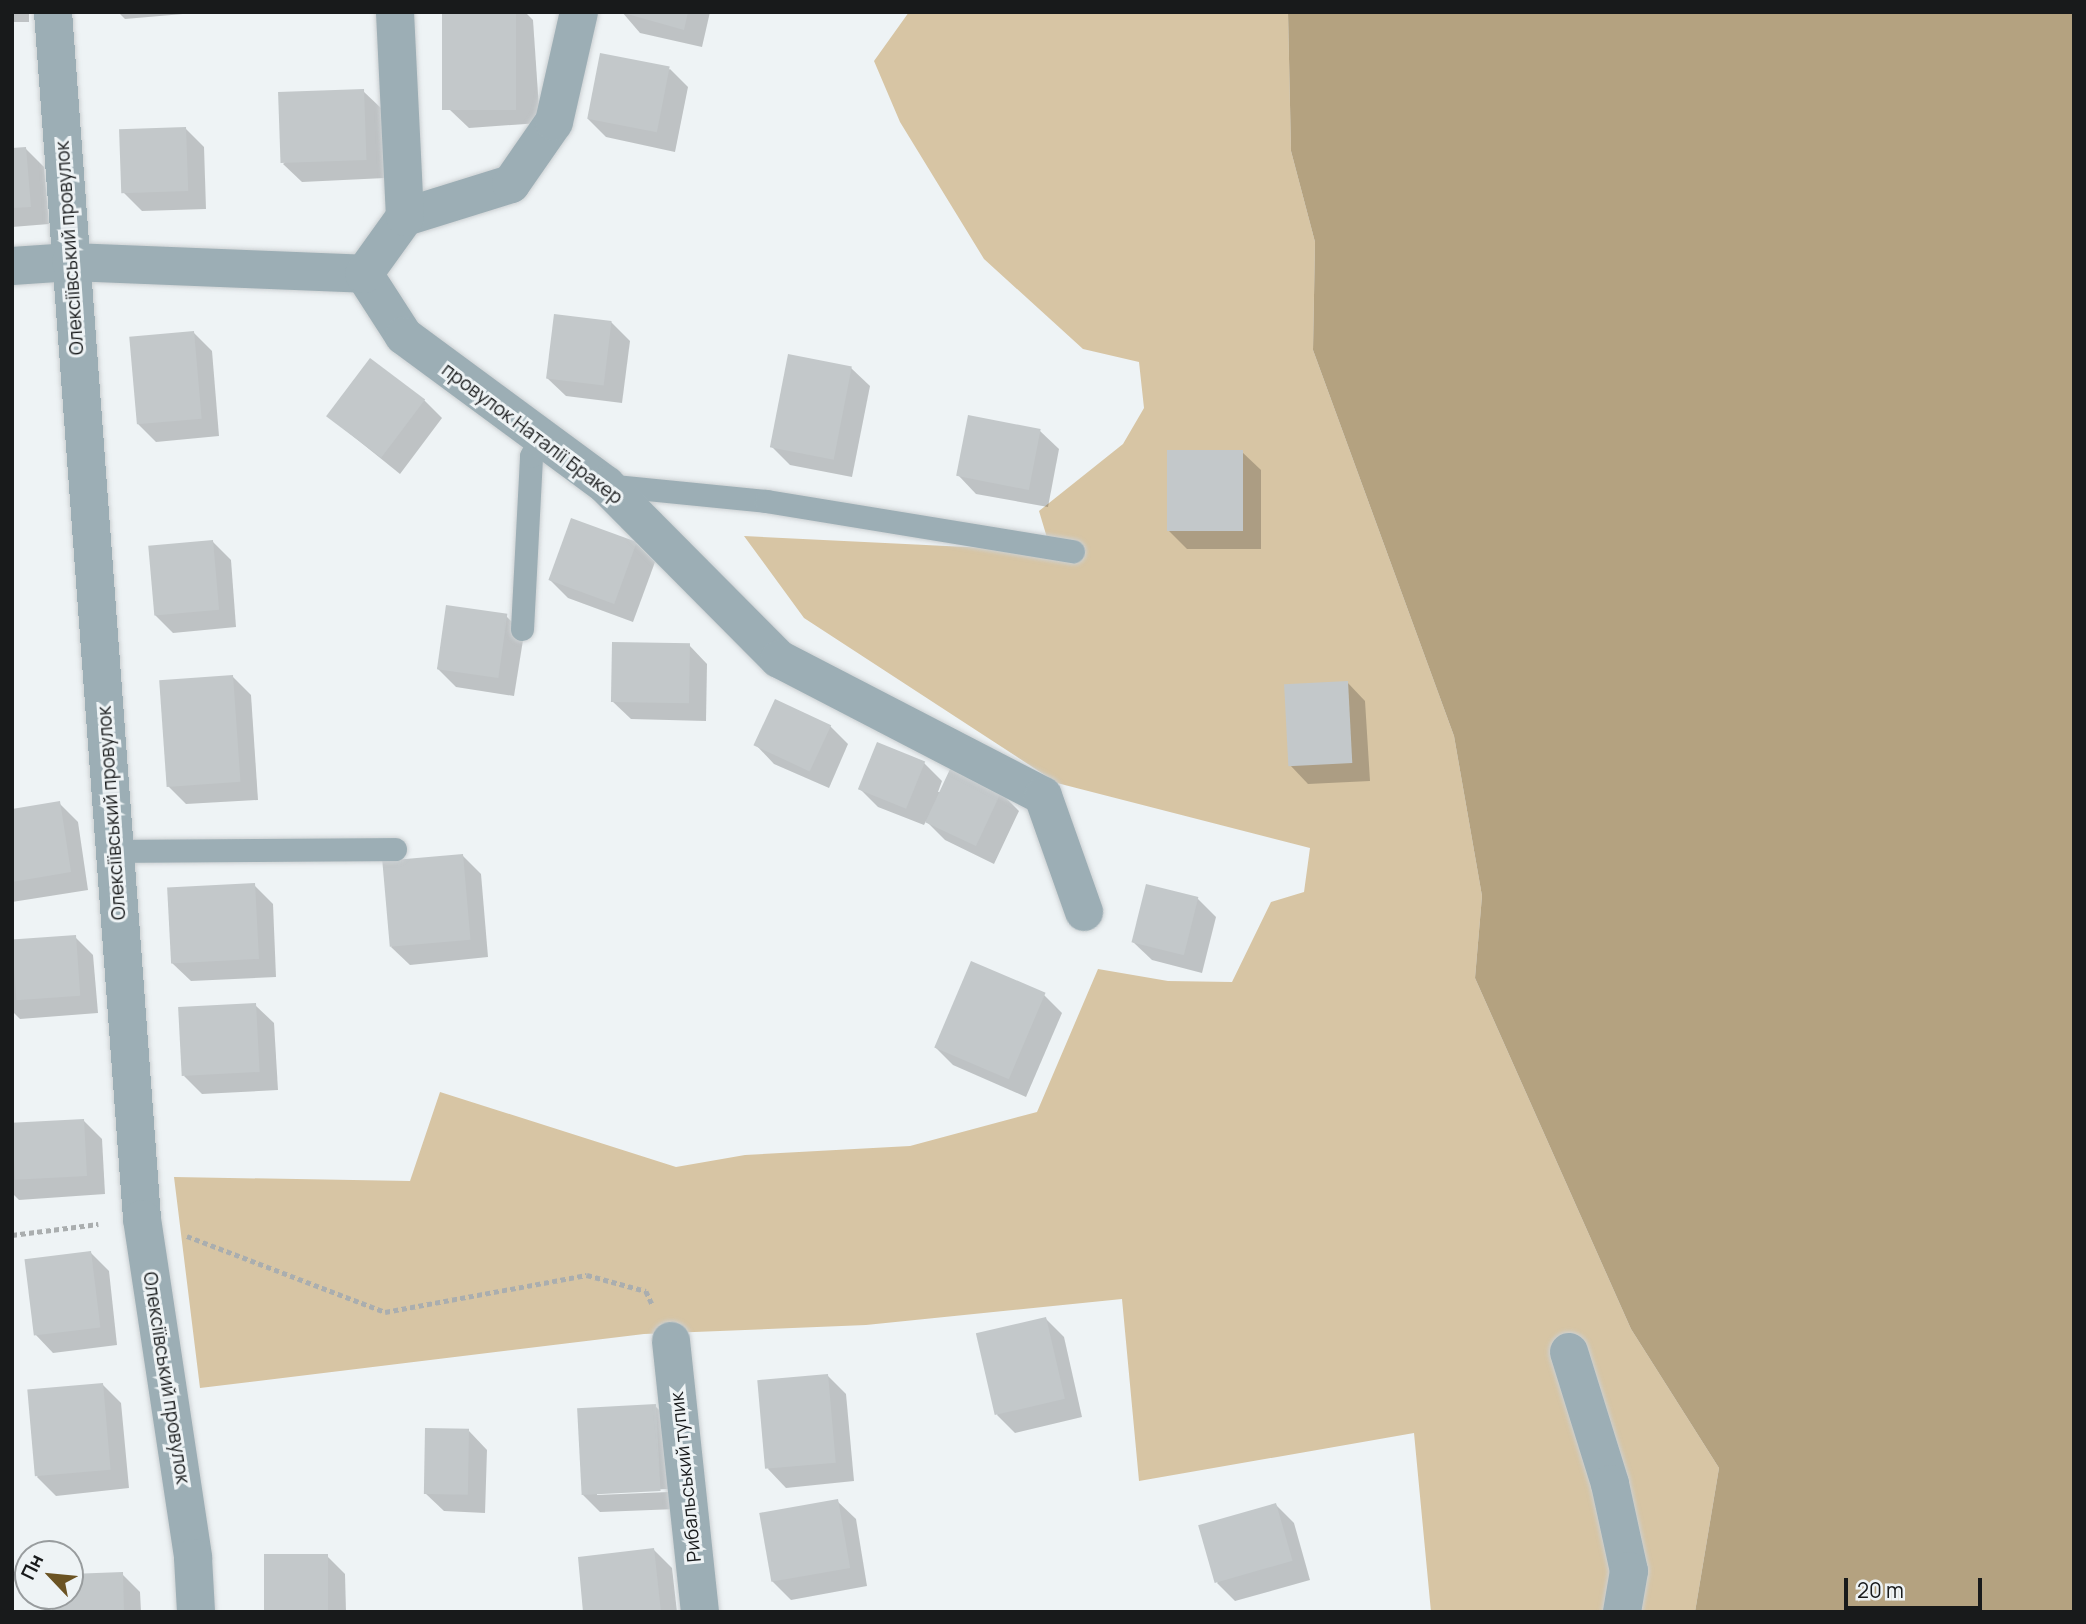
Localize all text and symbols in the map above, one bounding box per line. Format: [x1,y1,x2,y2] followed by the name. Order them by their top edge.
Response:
[51,140,89,356] street label: Олексіївський провулок
[437,359,627,509] street label: провулок Наталії Бракер
[93,705,131,921] street label: Олексіївський провулок
[138,1270,194,1486] street label: Олексіївський провулок
[666,1391,706,1563] street label: Рибальський тупик
[14,1540,84,1610] north arrow
[15,1549,49,1584] text: Пн
[1848,1564,1986,1608] scale bar
[1857,1576,1904,1604] text: 20 m

